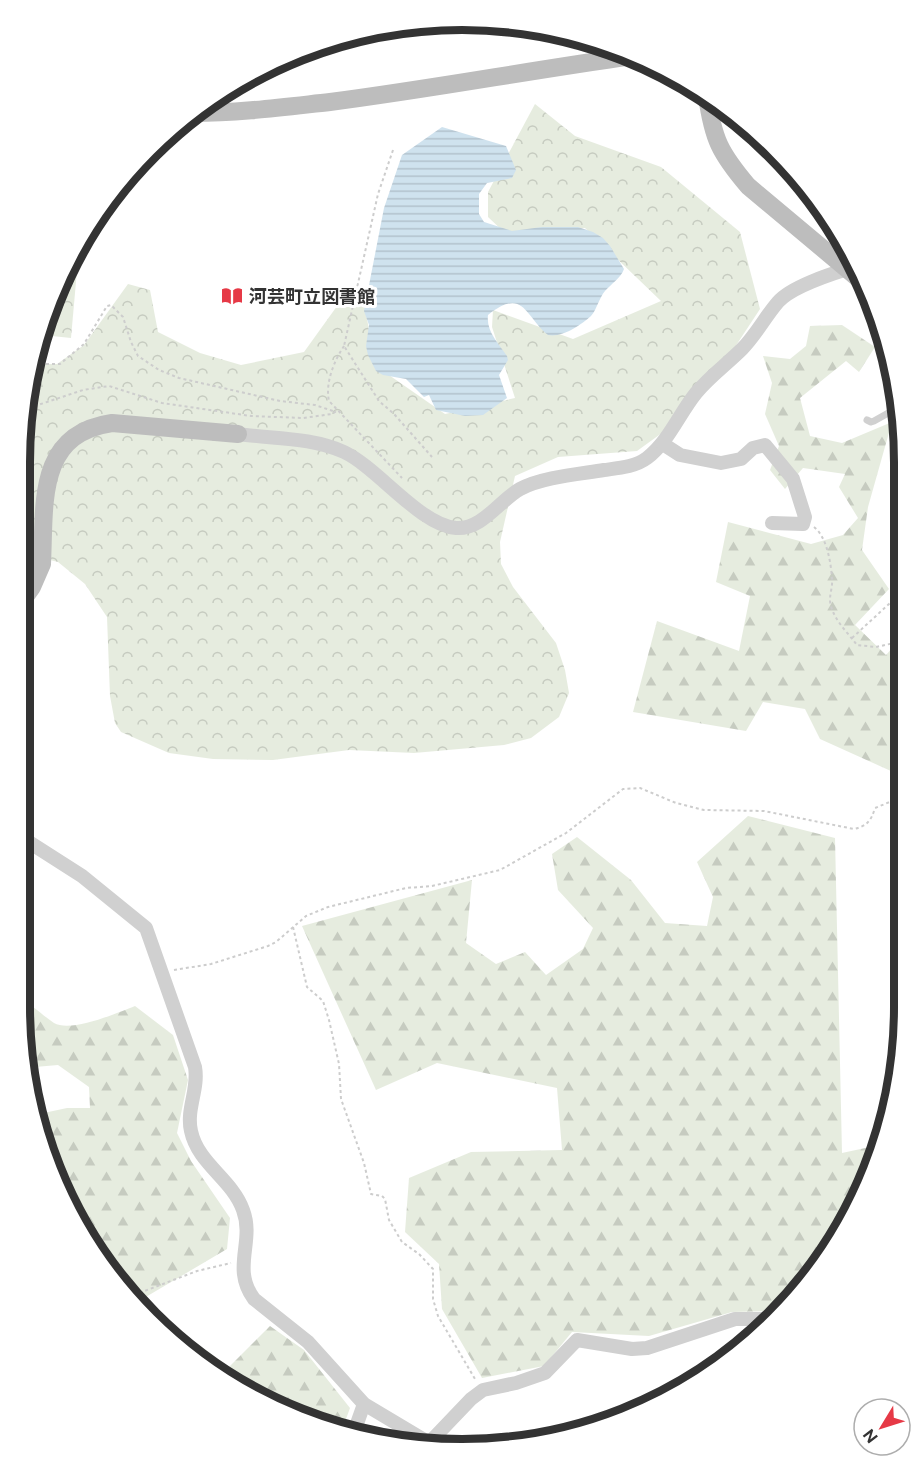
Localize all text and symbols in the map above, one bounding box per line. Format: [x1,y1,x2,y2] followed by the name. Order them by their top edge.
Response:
[220,284,244,308] library icon: 河芸町立図書館
[249,286,375,307] place label: 河芸町立図書館
[852,1397,912,1457] north arrow
[859,1425,882,1447] text: N

